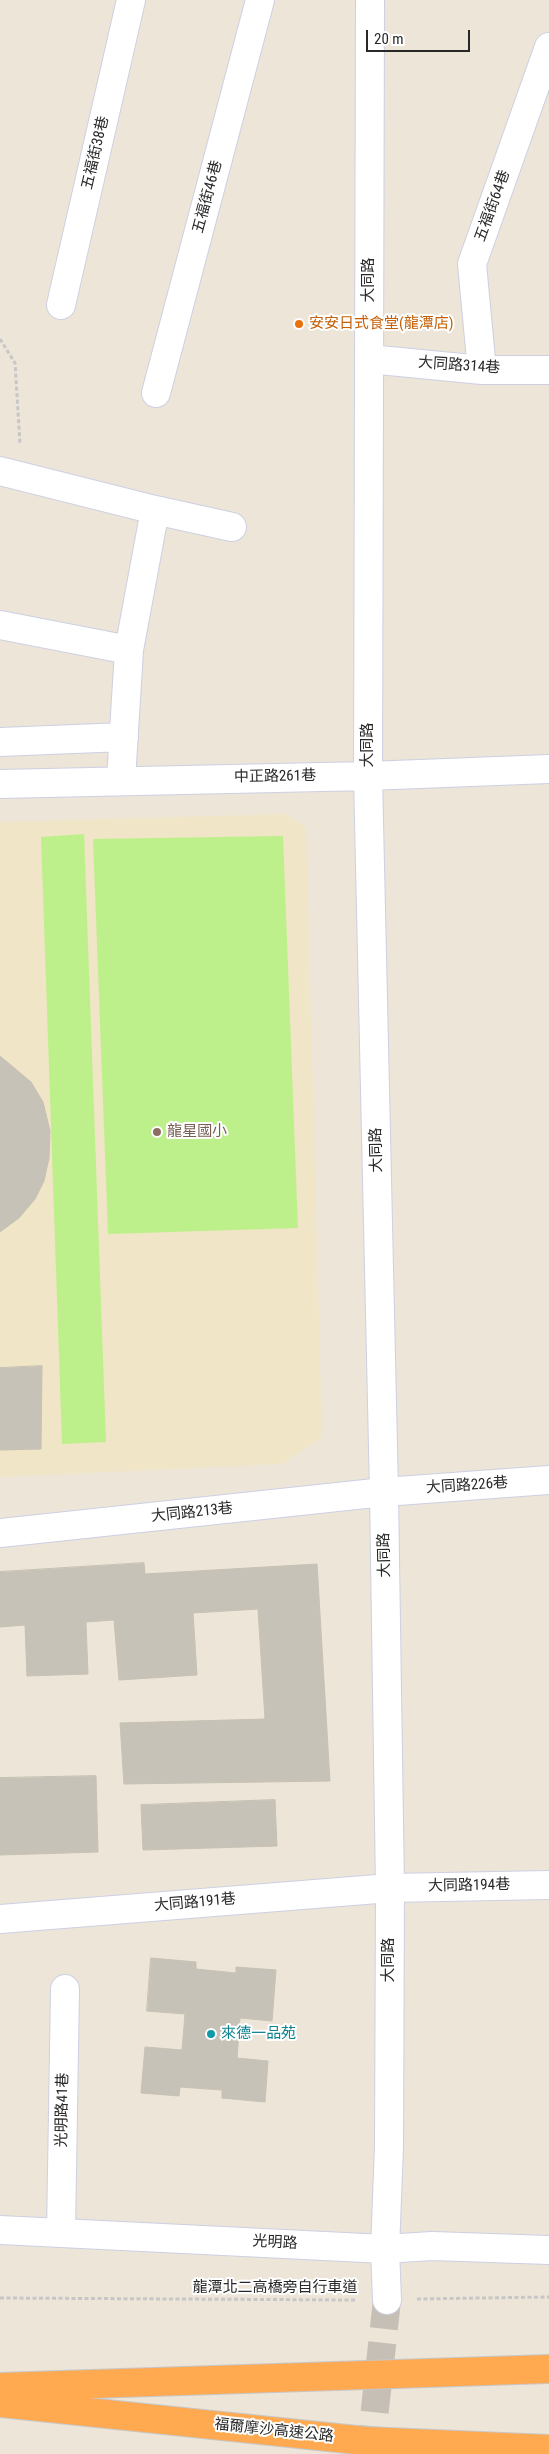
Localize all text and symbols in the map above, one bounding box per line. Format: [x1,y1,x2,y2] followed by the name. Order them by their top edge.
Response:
[369,20,473,52] scale bar
[374,30,404,48] text: 20 m
[79,115,113,191] street label: 五福街38巷
[190,159,226,235] street label: 五福街46巷
[472,168,514,244] street label: 五福街64巷
[360,258,378,302] street label: 大同路
[309,315,453,333] place label: 安安日式食堂(龍潭店)
[293,318,305,330] marker: 安安日式食堂(龍潭店)
[417,354,501,378] street label: 大同路314巷
[359,723,377,767] street label: 大同路
[234,767,316,787] street label: 中正路261巷
[167,1123,227,1141] place label: 龍星國小
[151,1126,163,1138] marker: 龍星國小
[368,1127,386,1173] street label: 大同路
[425,1474,509,1498] street label: 大同路226巷
[150,1500,234,1526] street label: 大同路213巷
[376,1532,394,1578] street label: 大同路
[428,1876,510,1896] street label: 大同路194巷
[153,1890,237,1916] street label: 大同路191巷
[380,1938,398,1982] street label: 大同路
[221,2025,296,2043] place label: 來德一品苑
[205,2028,217,2040] marker: 來德一品苑
[53,2072,73,2148] street label: 光明路41巷
[252,2233,298,2253] street label: 光明路
[193,2279,357,2297] street label: 龍潭北二高橋旁自行車道
[213,2416,335,2446] street label: 福爾摩沙高速公路

